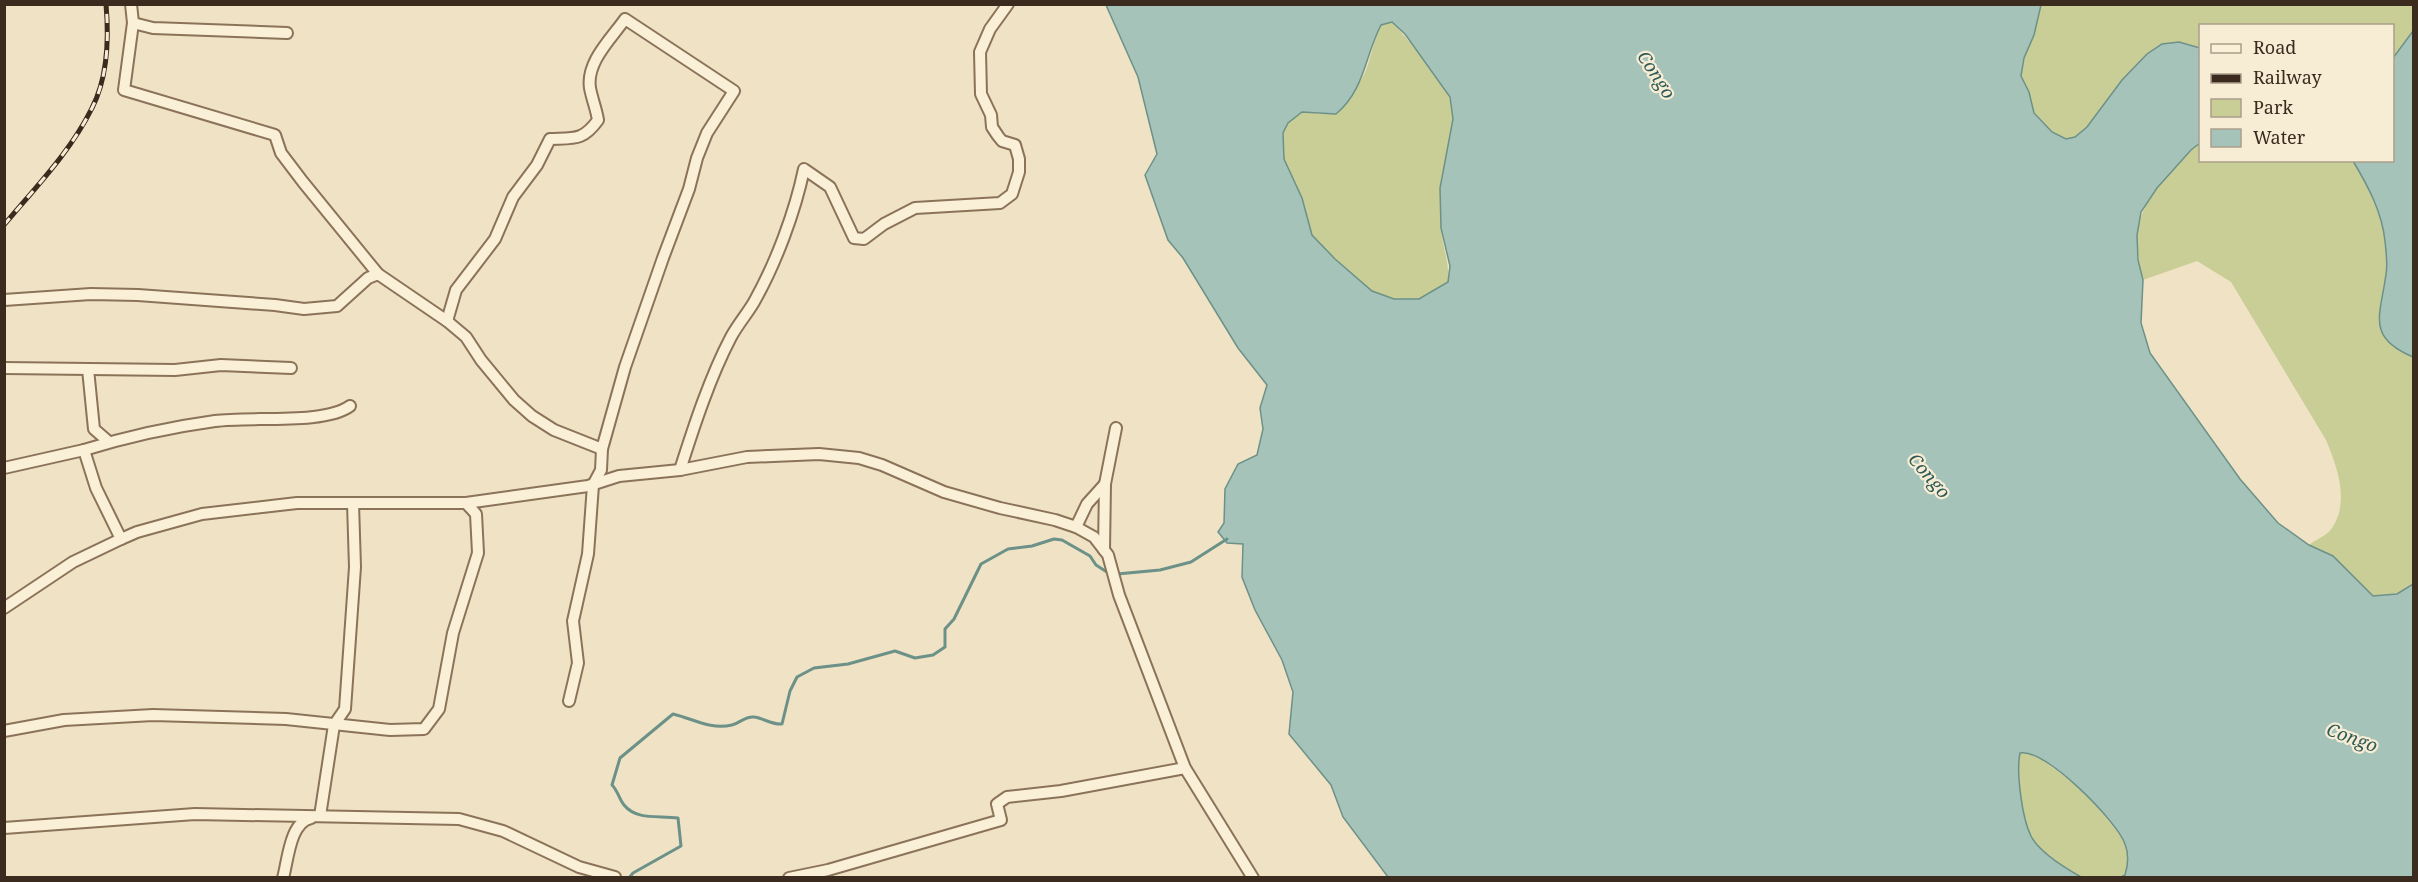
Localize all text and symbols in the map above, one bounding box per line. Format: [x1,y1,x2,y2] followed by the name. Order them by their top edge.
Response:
[2199,24,2394,162] legend
[2253,35,2296,59] text: Road
[1632,46,1681,103] water label: Congo
[2253,65,2323,89] text: Railway
[2253,95,2293,119] text: Park
[2253,125,2306,149] text: Water
[1903,448,1956,503] water label: Congo
[2323,717,2381,757] water label: Congo

